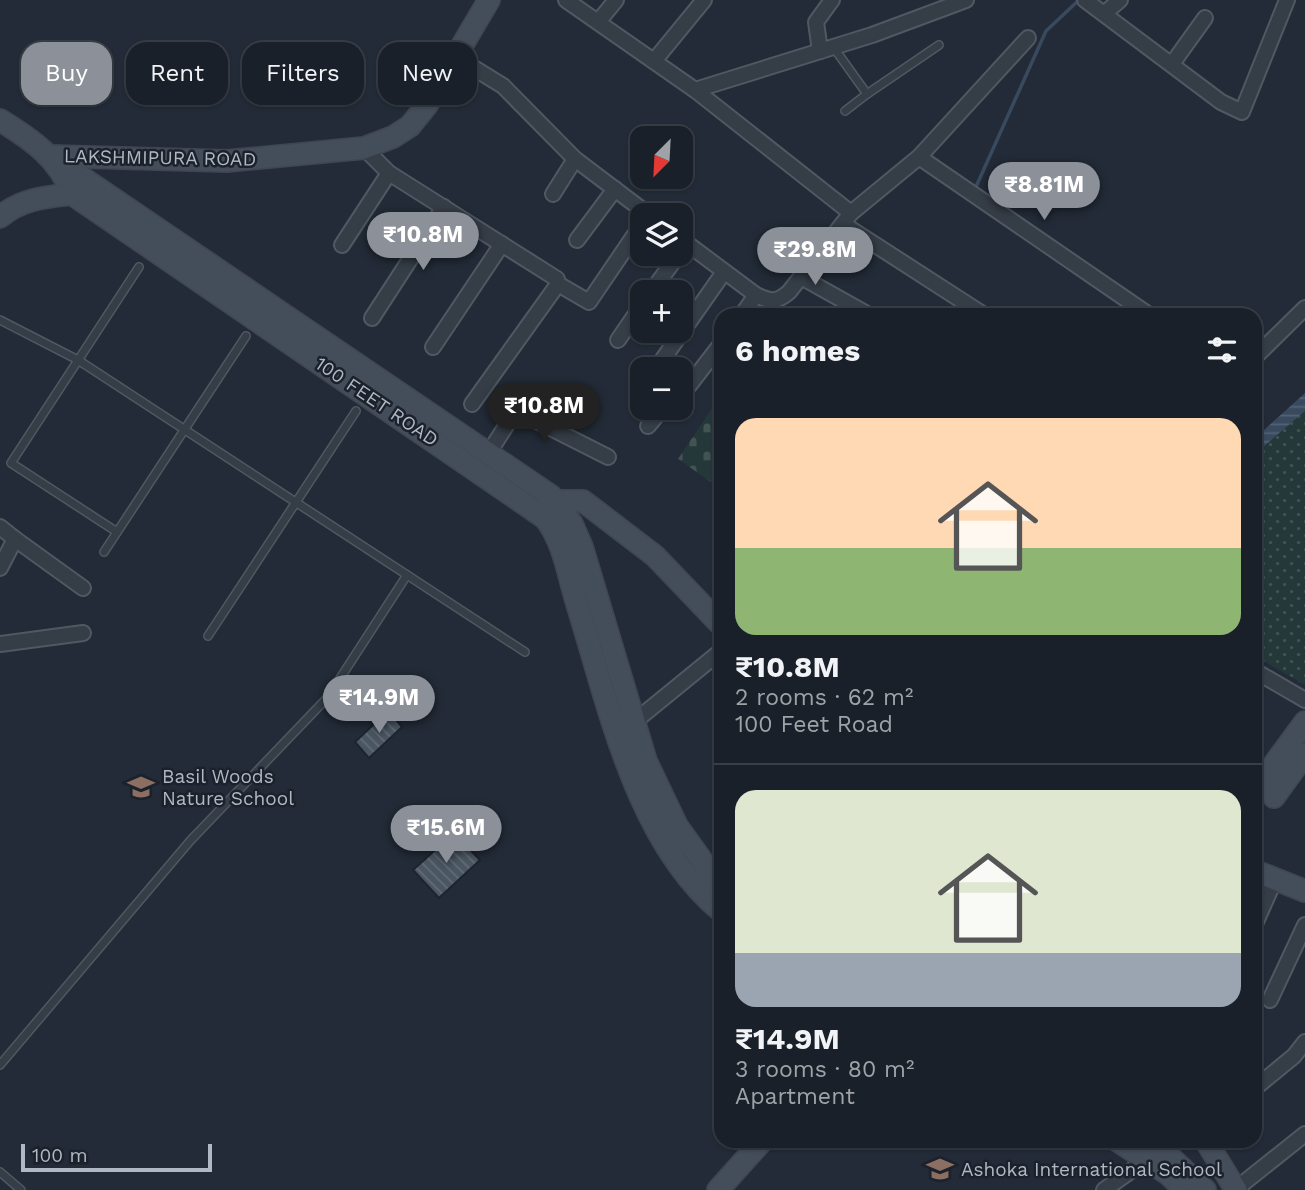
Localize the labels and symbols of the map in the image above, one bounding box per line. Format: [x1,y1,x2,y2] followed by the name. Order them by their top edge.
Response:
[630,126,693,189] north arrow
[64,144,256,171] street label: LAKSHMIPURA ROAD
[987,162,1101,222] pin: ₹8.81M
[366,212,480,272] pin: ₹10.8M
[758,228,872,287] pin: ₹29.8M
[311,352,443,451] street label: 100 FEET ROAD
[487,384,601,443] pin: ₹10.8M
[322,676,436,735] pin: ₹14.9M
[162,765,294,810] place label: Basil Woods Nature School
[126,772,156,802] school or university icon: Basil Woods Nature School
[389,806,503,865] pin: ₹15.6M
[21,1141,212,1173] scale bar
[925,1154,955,1184] school or university icon: Ashoka International School
[961,1158,1222,1181] place label: Ashoka International School

